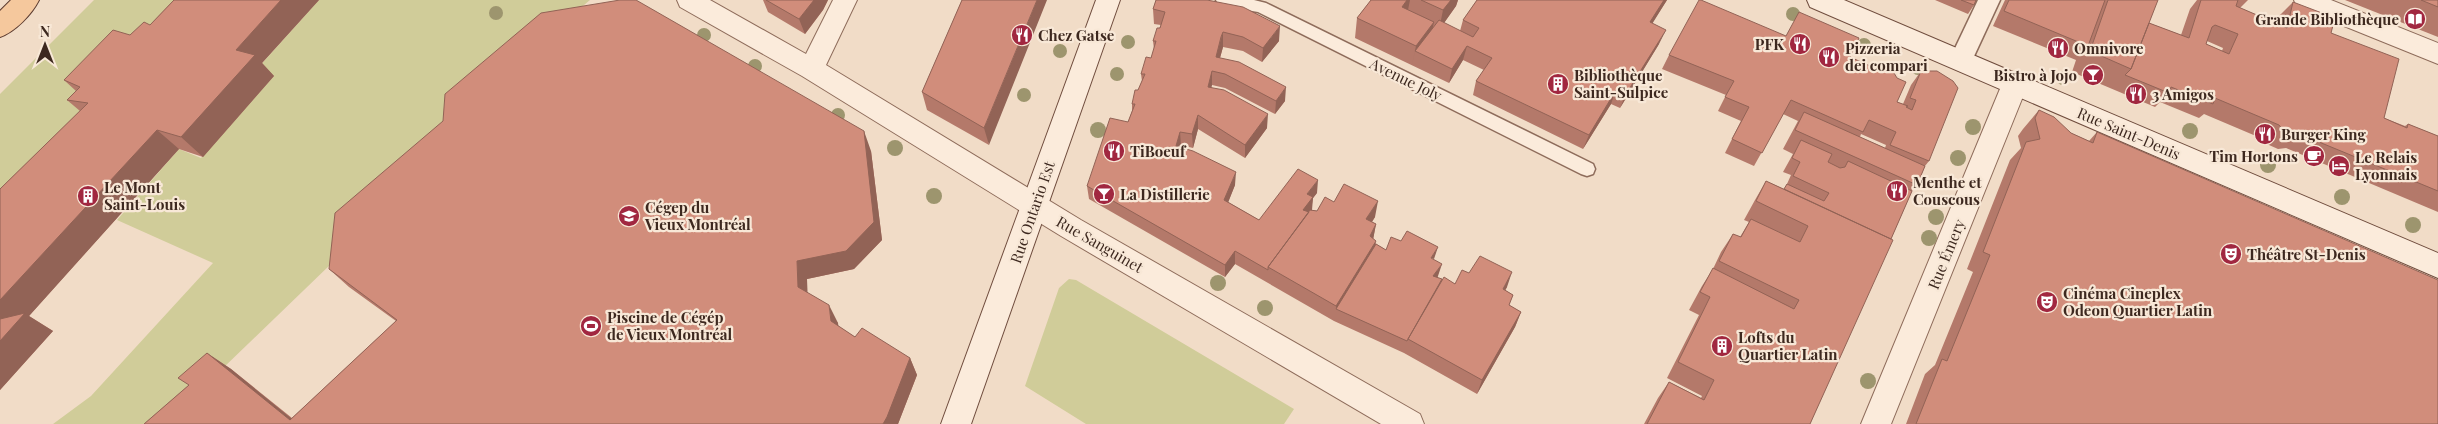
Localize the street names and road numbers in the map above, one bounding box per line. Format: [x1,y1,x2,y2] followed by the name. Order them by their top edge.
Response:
[1366,53,1446,105] street label: Avenue Joly
[2074,102,2184,164] street label: Rue Saint-Denis
[1005,158,1059,266] street label: Rue Ontario Est
[1053,211,1148,277] street label: Rue Sanguinet
[1923,216,1969,292] street label: Rue Émery

